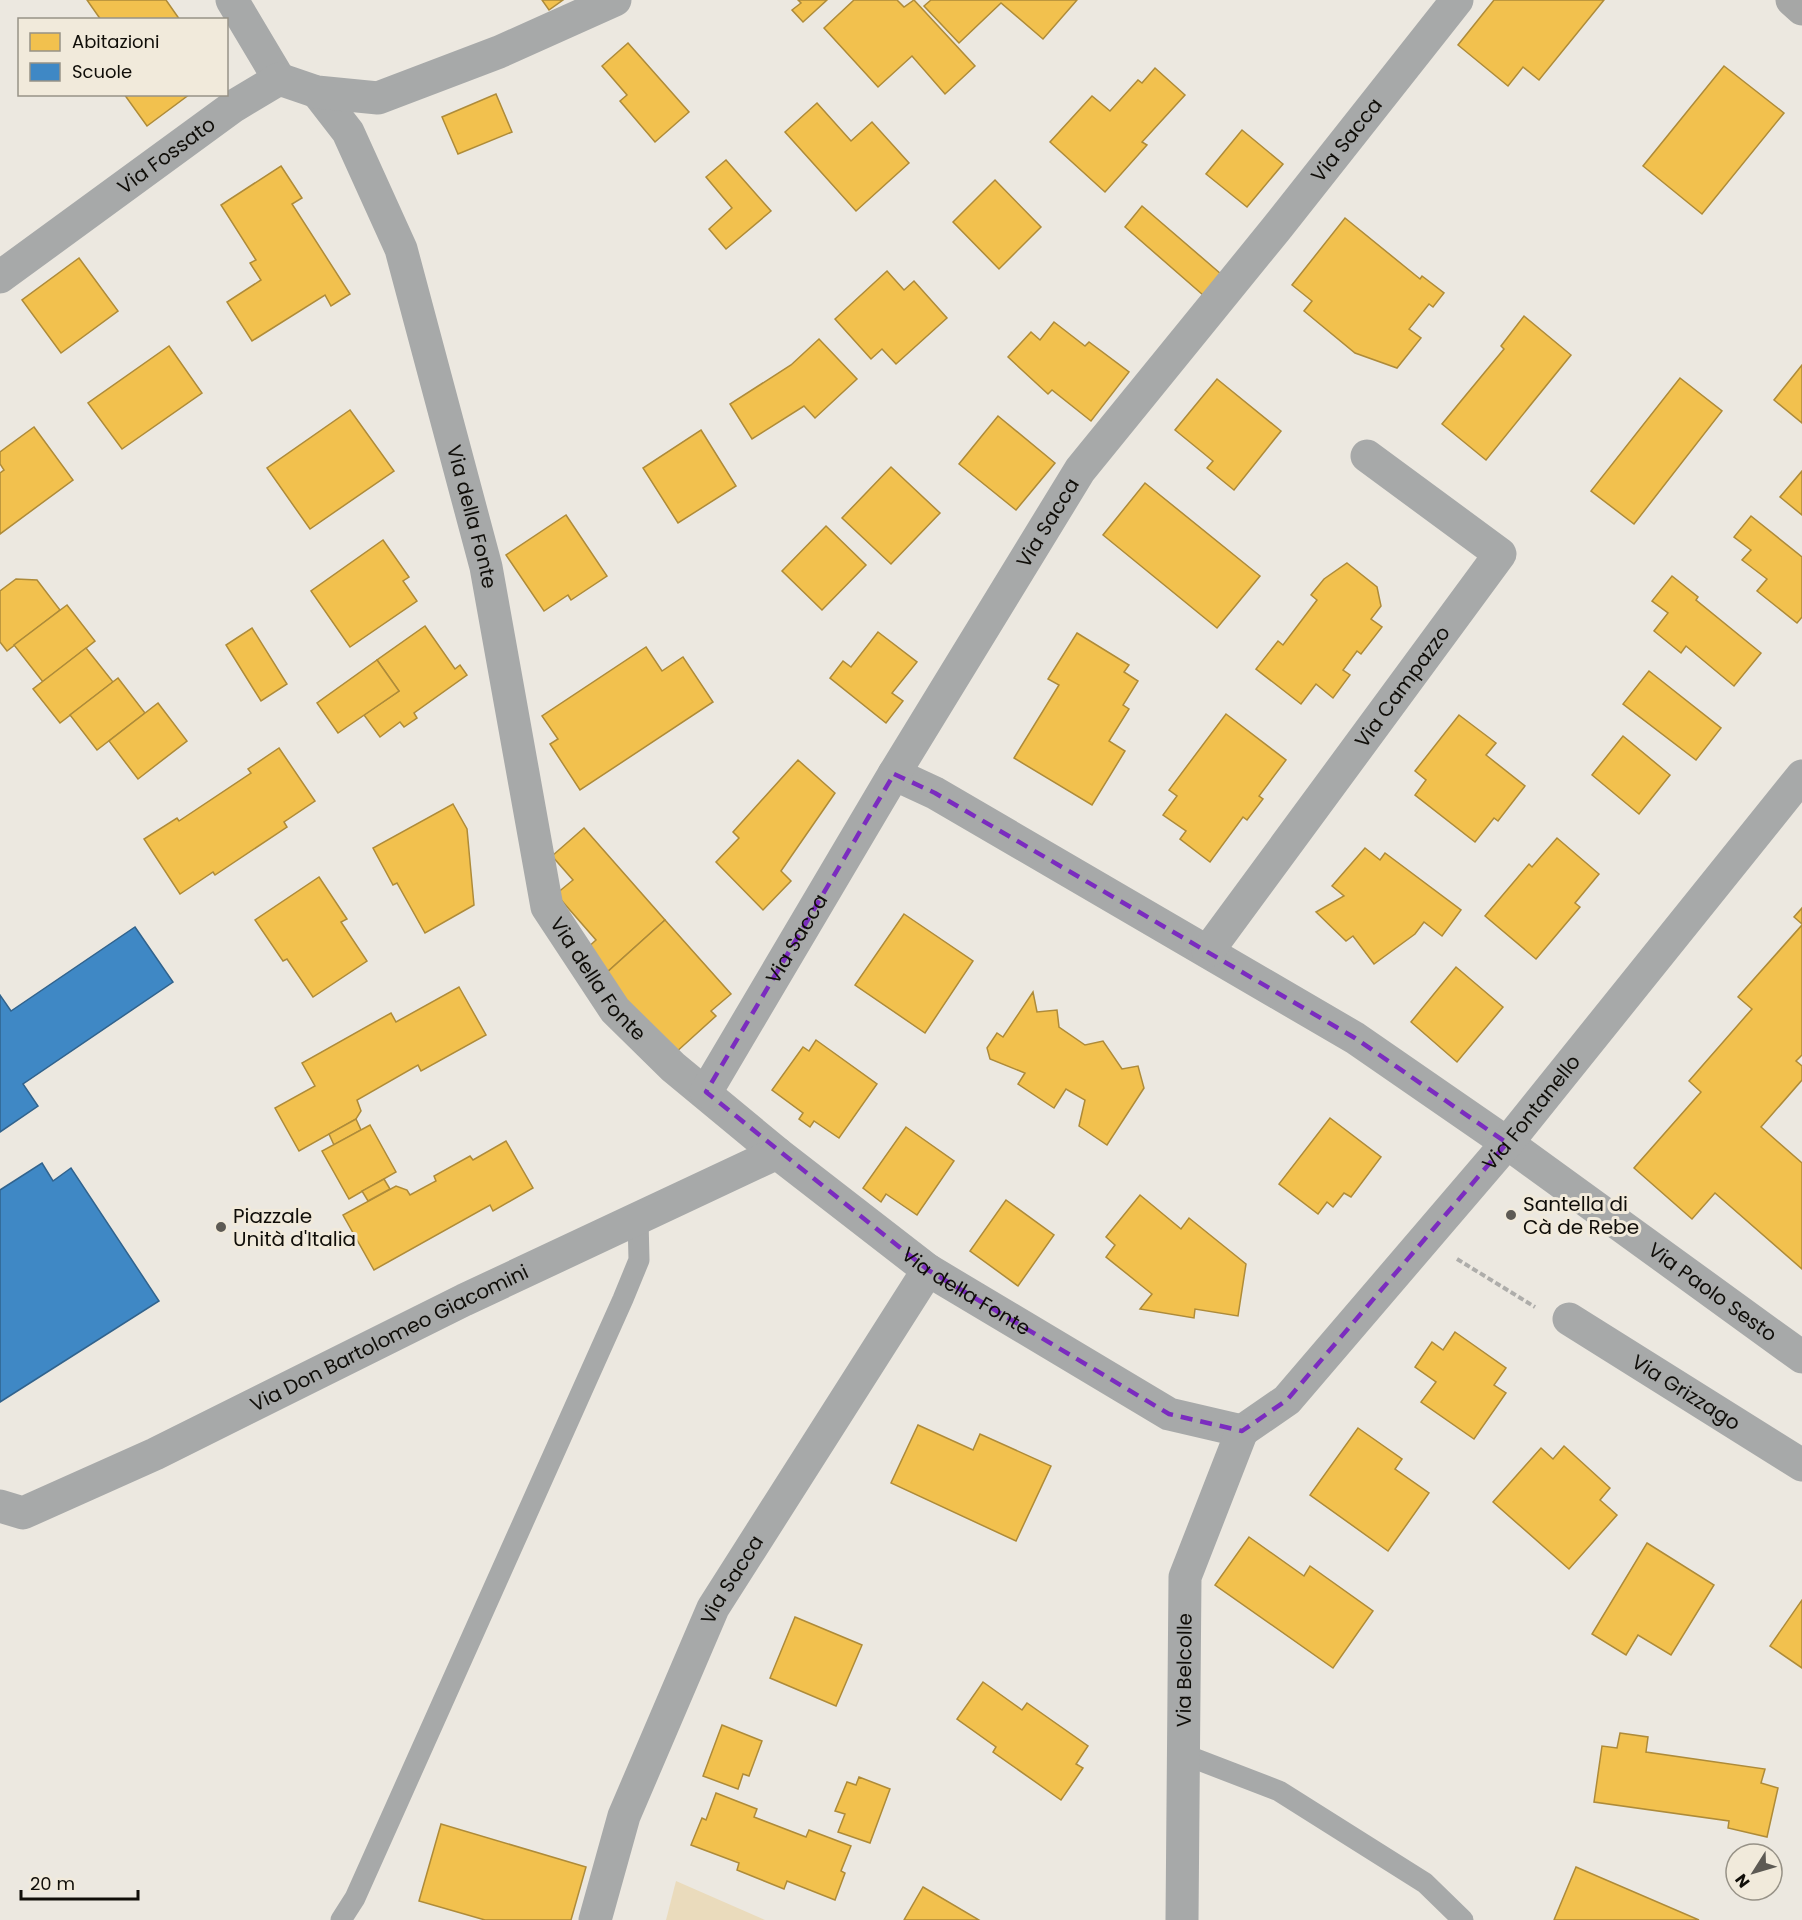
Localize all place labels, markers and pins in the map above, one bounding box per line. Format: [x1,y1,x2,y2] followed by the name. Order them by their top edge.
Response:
[1523,1190,1639,1241] place label: Santella di Cà de Rebe
[233,1202,356,1253] place label: Piazzale Unità d'Italia
[1504,1208,1518,1222] marker: Santella di Cà de Rebe
[214,1220,228,1234] marker: Piazzale Unità d'Italia

